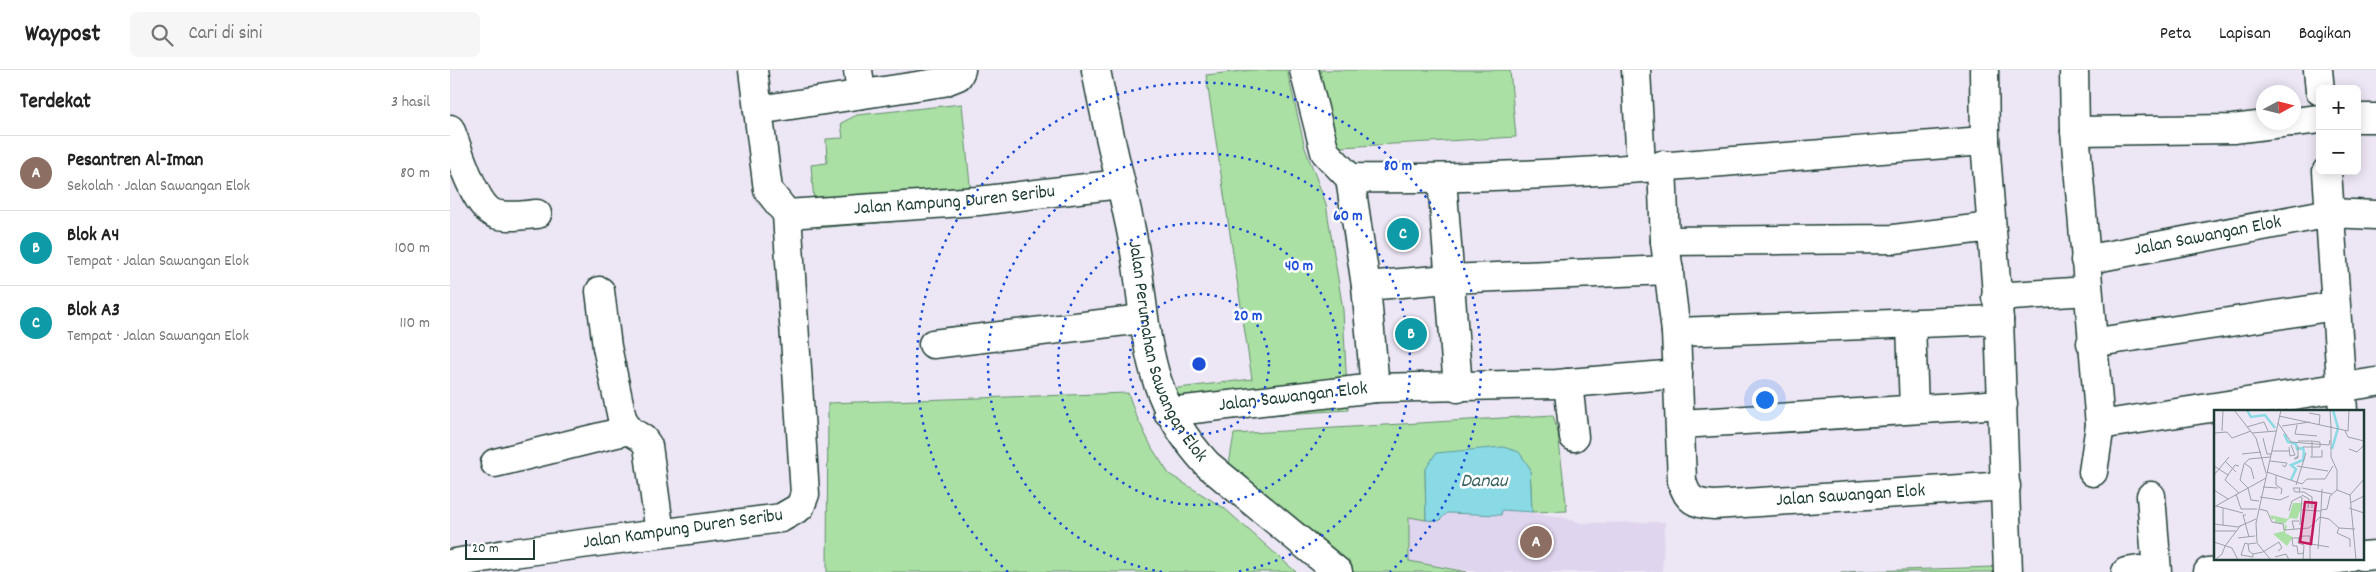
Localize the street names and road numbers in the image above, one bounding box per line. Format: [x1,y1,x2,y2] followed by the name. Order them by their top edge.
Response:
[853,178,1057,223] street label: Jalan Kampung Duren Seribu
[2132,209,2284,264] street label: Jalan Sawangan Elok
[1120,239,1214,469] street label: Jalan Perumahan Sawangan Elok
[1217,375,1369,420] street label: Jalan Sawangan Elok
[1775,478,1926,514] street label: Jalan Sawangan Elok
[581,503,785,557] street label: Jalan Kampung Duren Seribu

